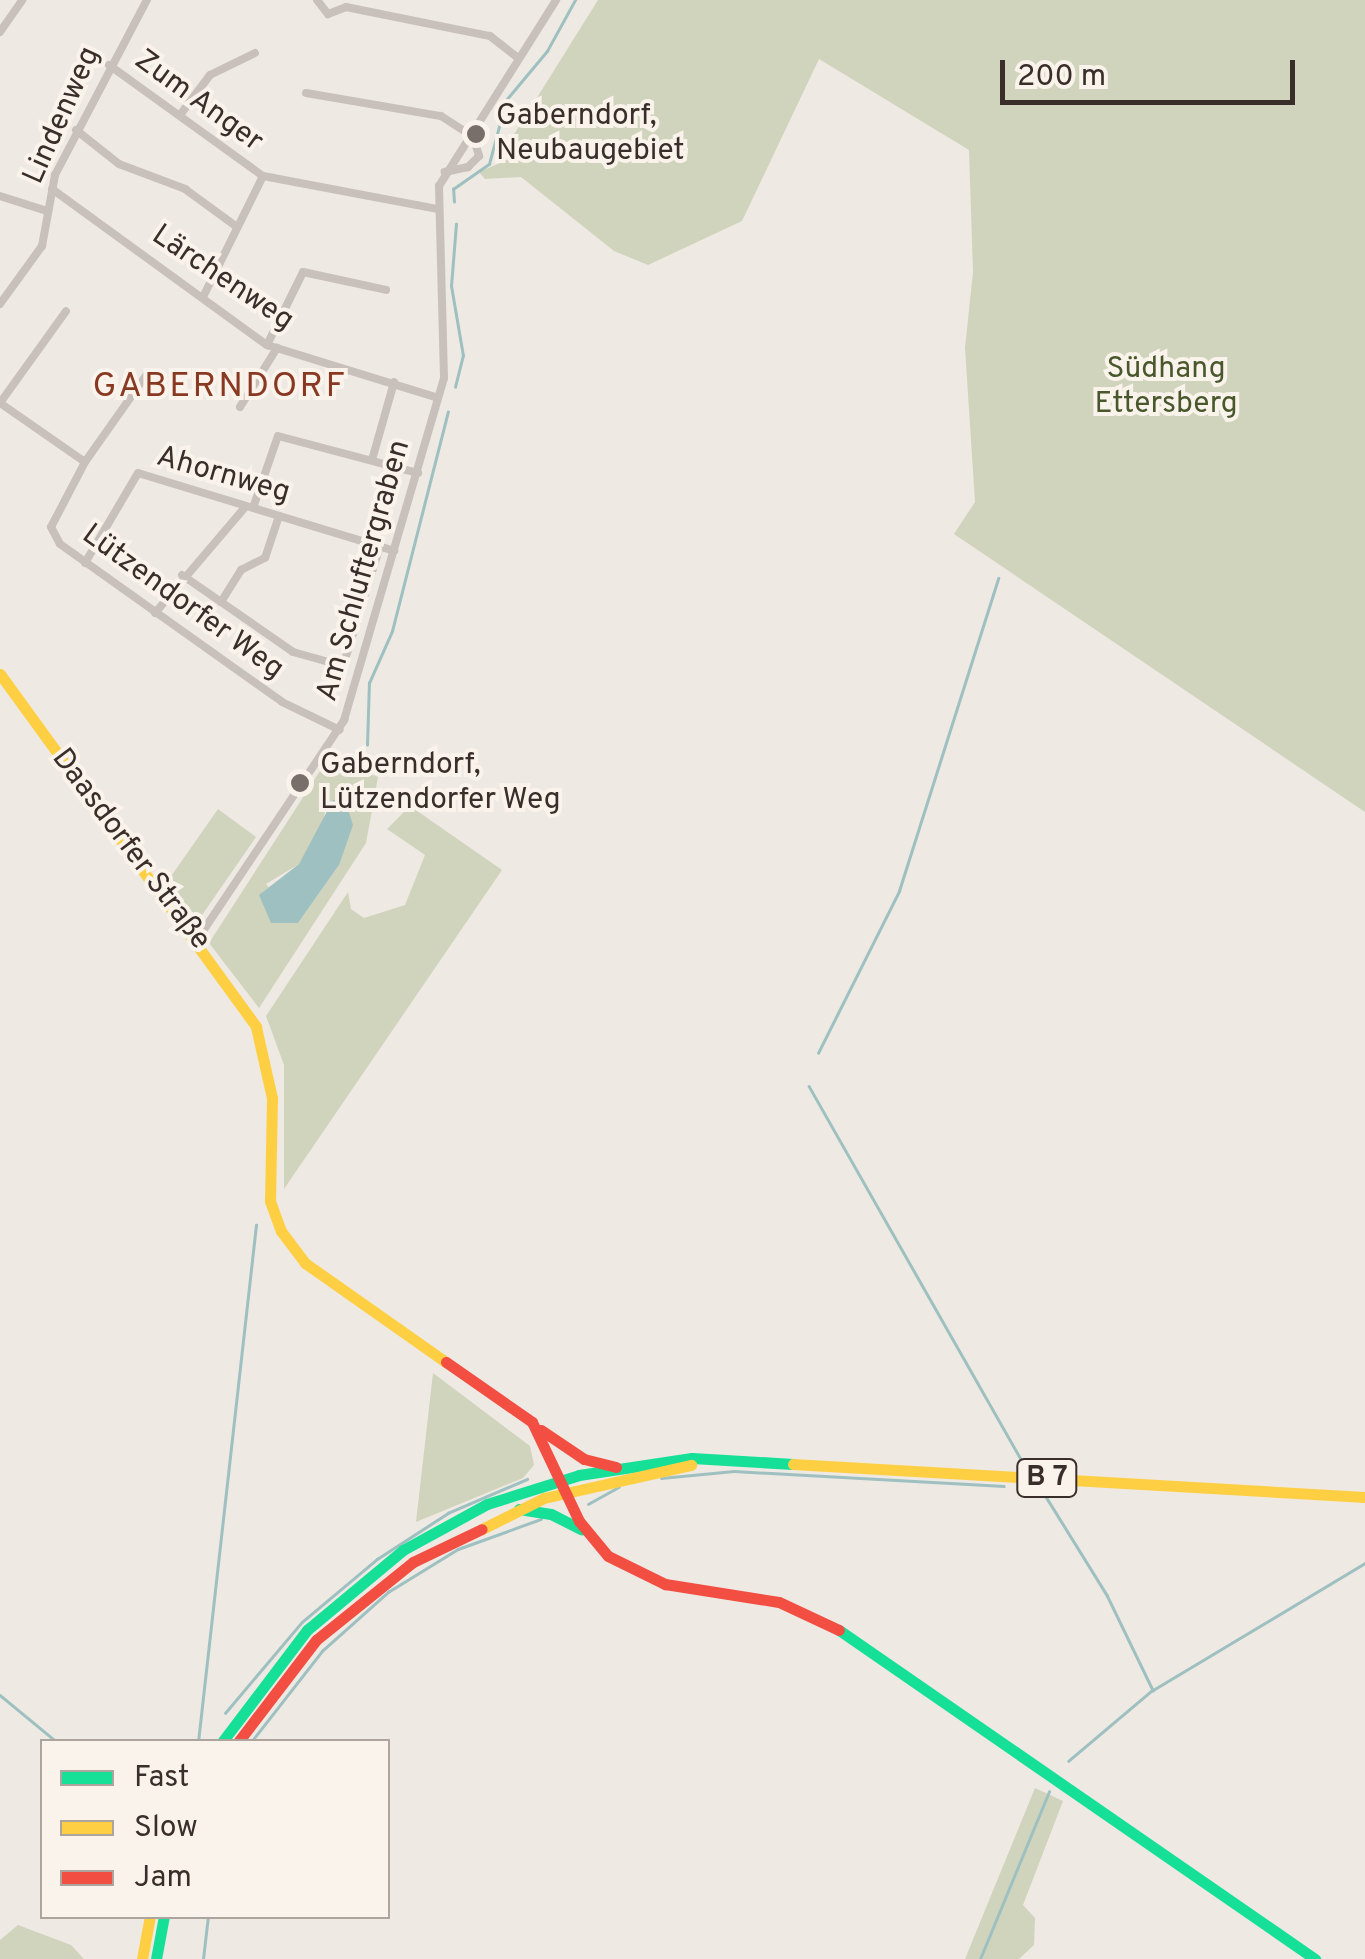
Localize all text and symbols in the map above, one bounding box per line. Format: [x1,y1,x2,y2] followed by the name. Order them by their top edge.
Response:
[1005,40,1300,102] scale bar
[17,42,109,190] street label: Lindenweg
[126,43,270,161] street label: Zum Anger
[1017,59,1106,96] text: 200 m
[496,99,685,170] place label: Gaberndorf, Neubaugebiet
[465,123,487,145] marker: Gaberndorf, Neubaugebiet
[144,218,300,340] street label: Lärchenweg
[1094,352,1238,422] park label: Südhang Ettersberg
[92,366,348,408] district label: GABERNDORF
[310,436,420,706] street label: Am Schluftergraben
[152,440,294,512] street label: Ahornweg
[74,518,290,688] street label: Lützendorfer Weg
[43,742,217,958] street label: Daasdorfer Straße
[320,748,561,818] place label: Gaberndorf, Lützendorfer Weg
[289,772,311,794] marker: Gaberndorf, Lützendorfer Weg
[1014,1455,1080,1501] road number: B 7
[40,1739,390,1919] legend
[134,1760,189,1797] text: Fast
[134,1810,198,1847] text: Slow
[134,1860,192,1897] text: Jam

